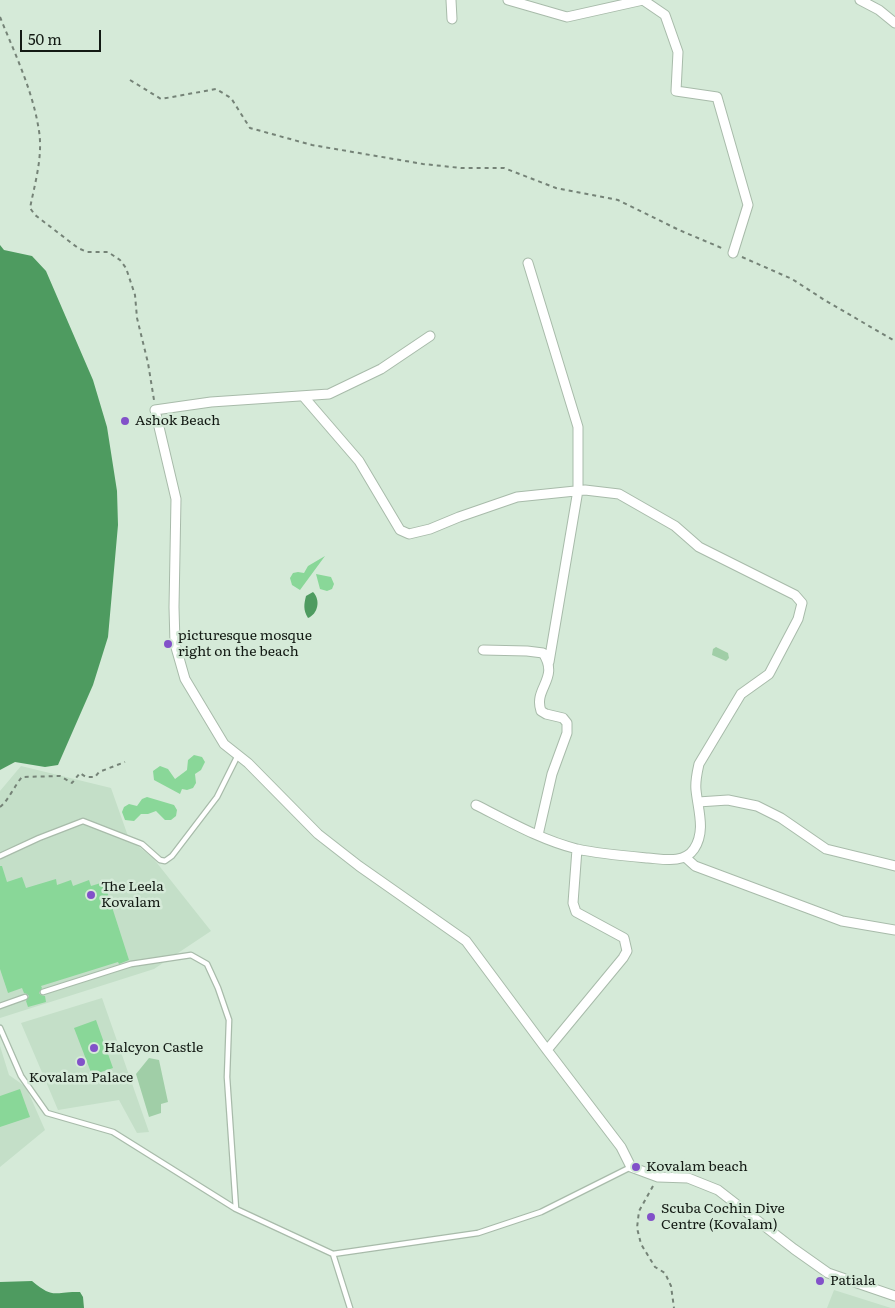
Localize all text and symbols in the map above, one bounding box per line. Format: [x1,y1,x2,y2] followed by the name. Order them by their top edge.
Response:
[22,20,104,52] scale bar
[28,27,62,50] text: 50 m
[135,413,220,429] place label: Ashok Beach
[119,415,131,427] marker: Ashok Beach
[178,628,312,660] place label: picturesque mosque right on the beach
[162,638,174,650] marker: picturesque mosque right on the beach
[101,879,164,912] place label: The Leela Kovalam
[85,889,97,901] marker: The Leela Kovalam
[104,1040,203,1056] place label: Halcyon Castle
[88,1042,100,1054] marker: Halcyon Castle
[75,1056,87,1068] marker: Kovalam Palace
[29,1070,133,1086] place label: Kovalam Palace
[646,1159,748,1175] place label: Kovalam beach
[630,1161,642,1173] marker: Kovalam beach
[661,1201,785,1234] place label: Scuba Cochin Dive Centre (Kovalam)
[645,1211,657,1223] marker: Scuba Cochin Dive Centre (Kovalam)
[830,1273,876,1289] place label: Patiala
[814,1275,826,1287] marker: Patiala

